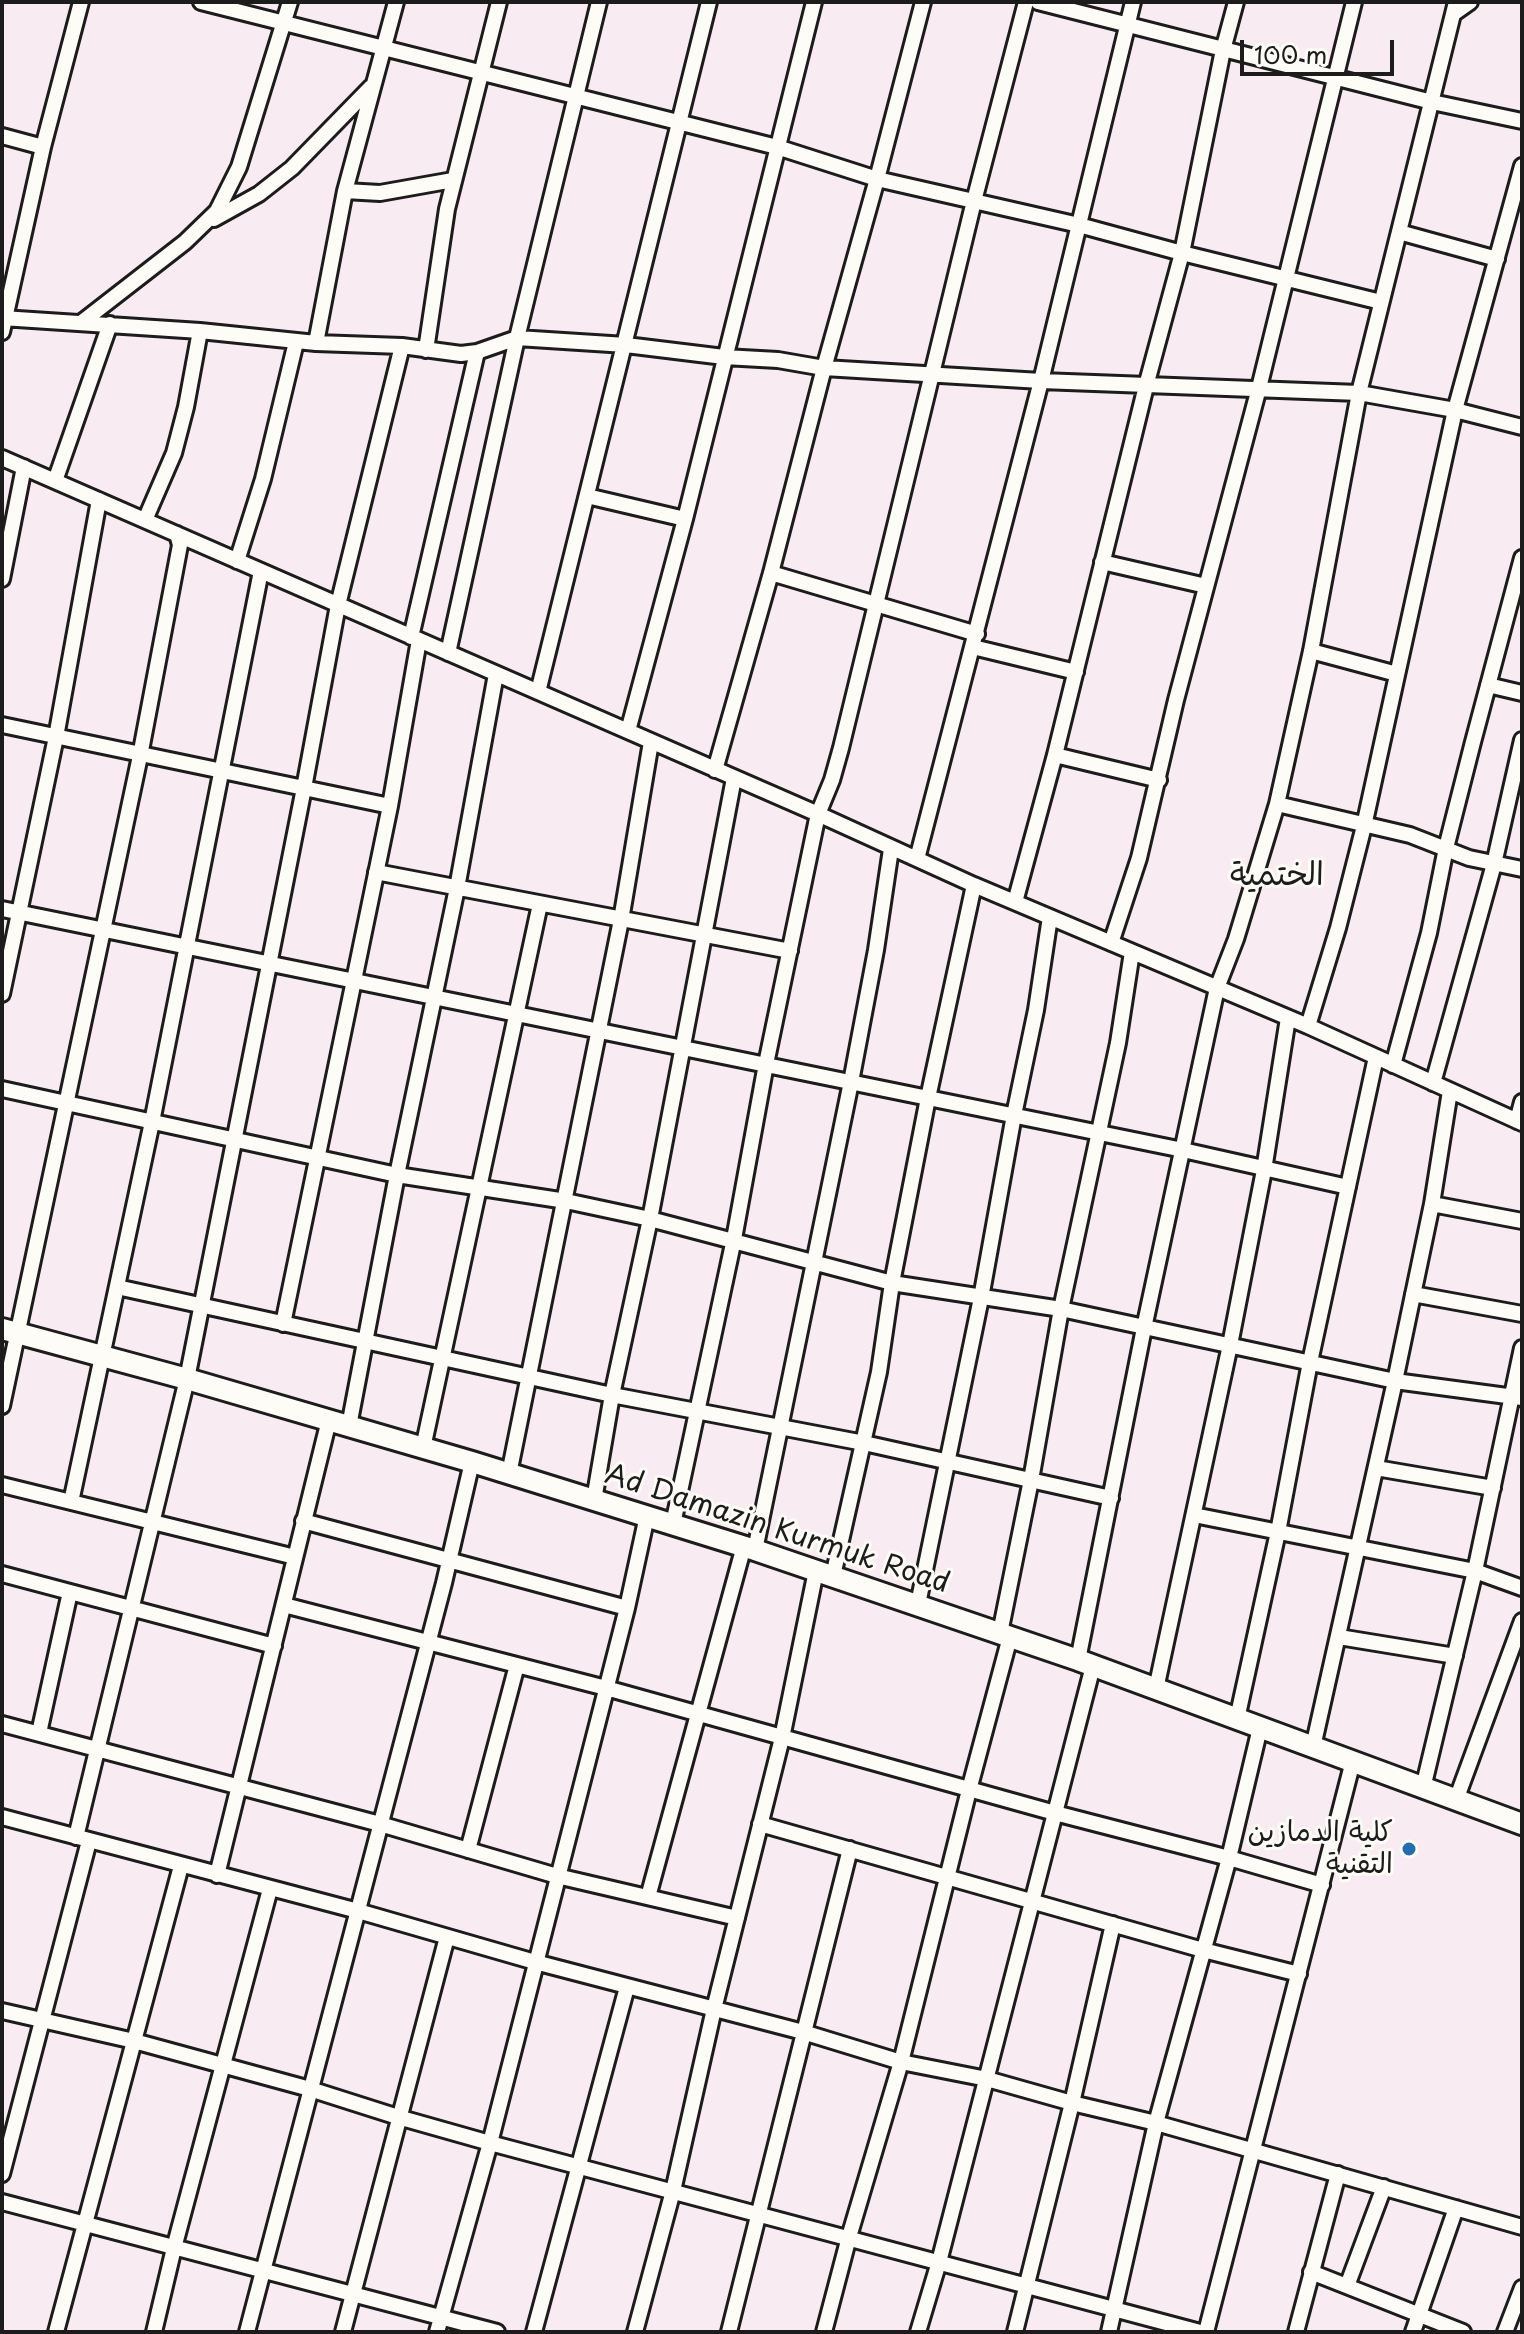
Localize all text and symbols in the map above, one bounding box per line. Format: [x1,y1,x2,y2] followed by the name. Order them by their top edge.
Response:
[1244,24,1398,74] scale bar
[1254,36,1327,72] text: 100 m
[1230,857,1324,895] district label: الختمية
[601,1458,953,1602] street label: Ad Damazin Kurmuk Road
[1248,1816,1393,1882] place label: كلية الدمازين التقنية
[1400,1840,1418,1858] marker: كلية الدمازين التقنية

